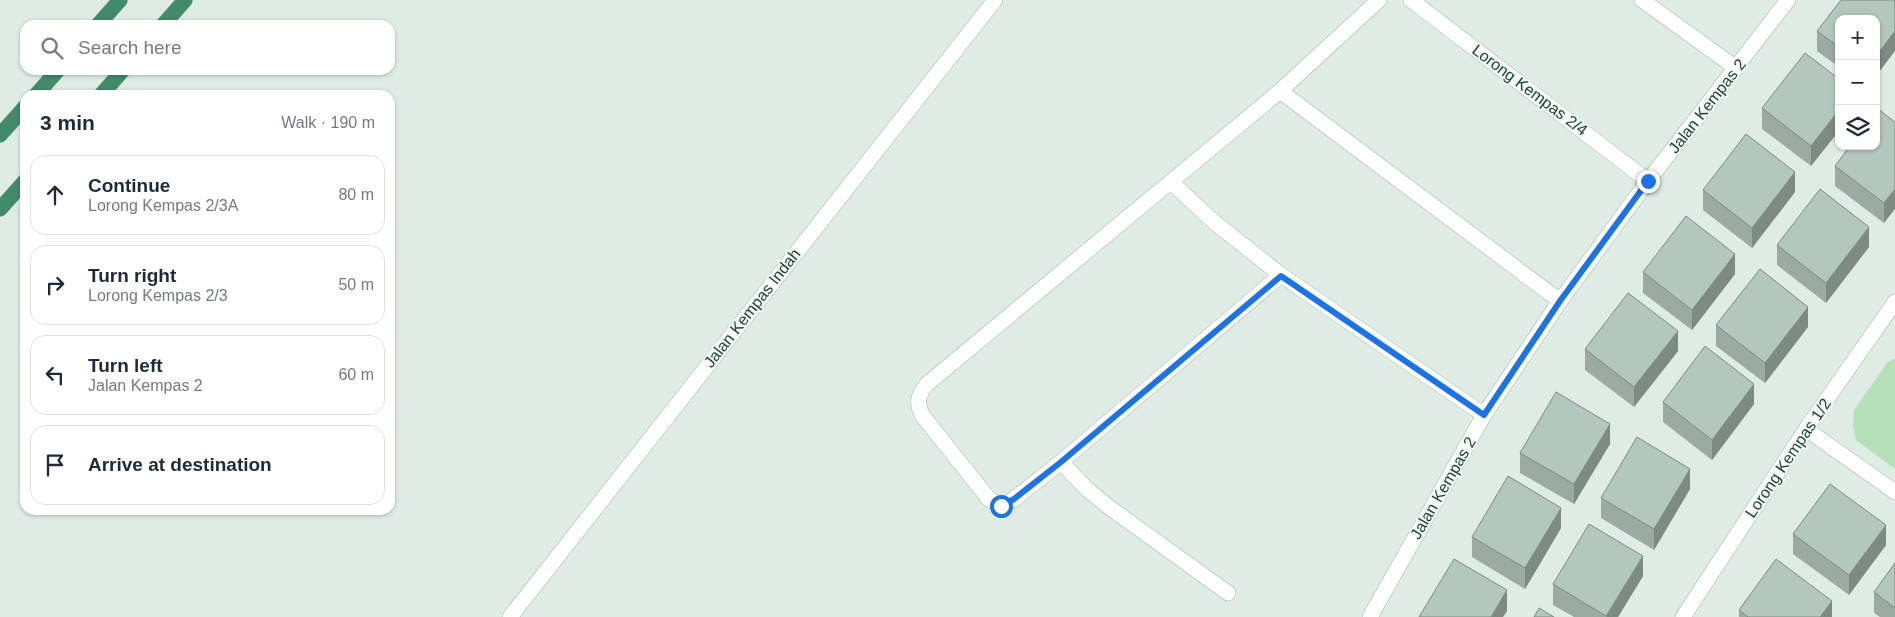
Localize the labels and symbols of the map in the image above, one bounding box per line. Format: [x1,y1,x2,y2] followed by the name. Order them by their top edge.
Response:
[1469,41,1591,139] street label: Lorong Kempas 2/4
[1665,55,1749,156] street label: Jalan Kempas 2
[1637,170,1660,193] route end
[700,245,804,371] street label: Jalan Kempas Indah
[1742,395,1834,521] street label: Lorong Kempas 1/2
[1407,434,1479,542] street label: Jalan Kempas 2
[990,495,1013,518] route start

